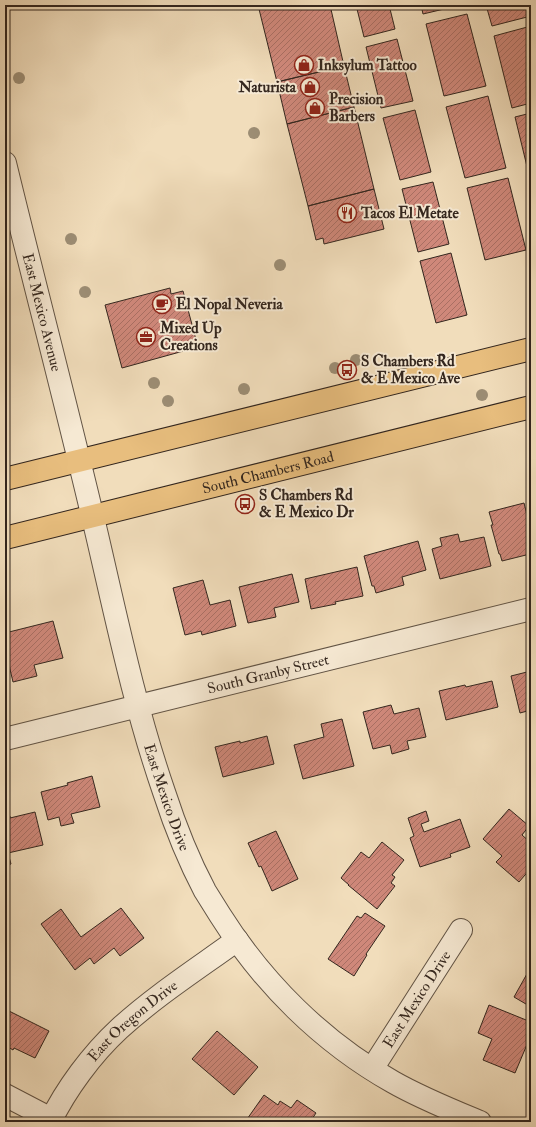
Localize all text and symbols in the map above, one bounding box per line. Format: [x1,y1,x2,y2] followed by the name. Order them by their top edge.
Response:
[293,54,315,76] shop icon: Inksylum Tattoo
[318,56,417,76] place label: Inksylum Tattoo
[299,76,321,98] shop icon: Naturista
[237,78,297,97] place label: Naturista
[329,90,384,126] place label: Precision Barbers
[304,97,326,119] shop icon: Precision Barbers
[336,202,358,224] restaurant icon: Tacos El Metate
[360,204,459,223] place label: Tacos El Metate
[18,251,66,374] street label: East Mexico Avenue
[151,293,173,315] cafe icon: El Nopal Neveria
[176,295,283,315] place label: El Nopal Neveria
[159,319,222,355] place label: Mixed Up Creations
[135,326,157,348] office icon: Mixed Up Creations
[361,352,461,388] place label: S Chambers Rd & E Mexico Ave
[336,359,358,381] bus stop icon: S Chambers Rd & E Mexico Ave
[200,447,336,498] street label: South Chambers Road
[259,486,354,522] place label: S Chambers Rd & E Mexico Dr
[234,493,256,515] bus stop icon: S Chambers Rd & E Mexico Dr
[205,650,331,698] street label: South Granby Street
[140,742,194,854] street label: East Mexico Drive
[379,947,455,1051] street label: East Mexico Drive
[83,976,181,1065] street label: East Oregon Drive

